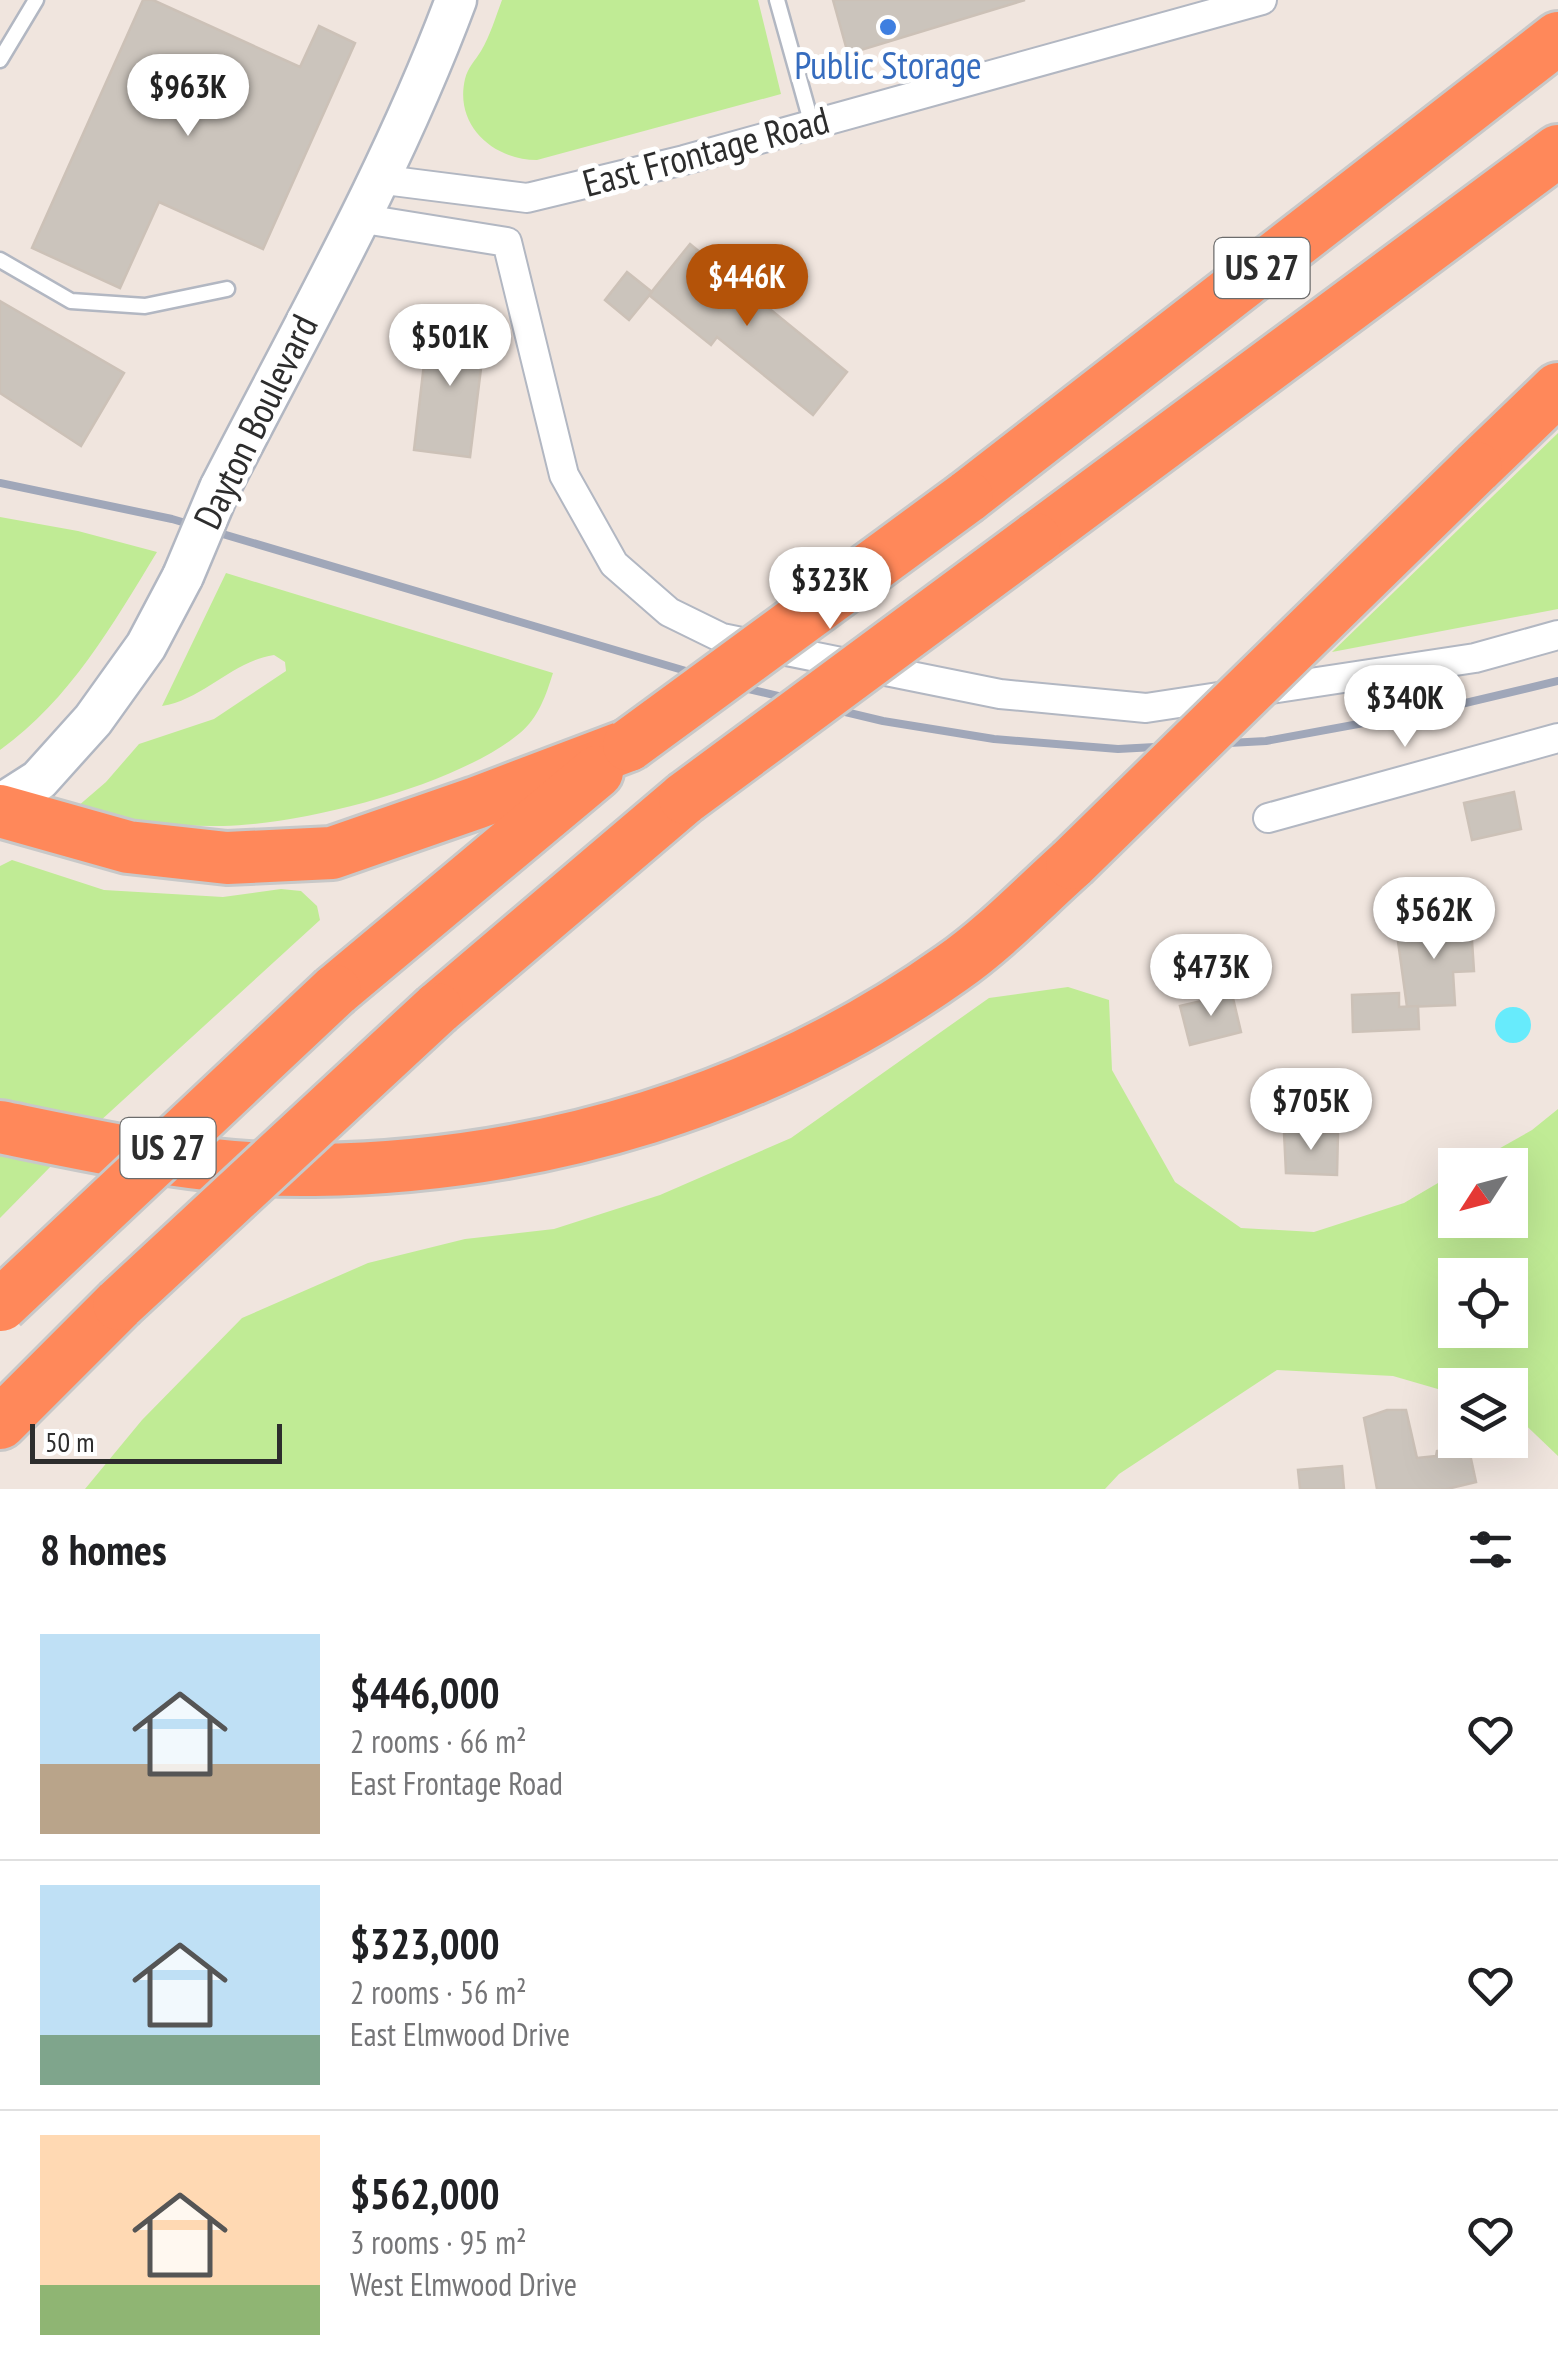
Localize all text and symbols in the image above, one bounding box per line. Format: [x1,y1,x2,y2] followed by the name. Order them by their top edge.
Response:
[877,16,899,38] marker: Public Storage
[794,40,982,89] place label: Public Storage
[118,54,258,139] pin: $963K
[149,65,227,107] text: $963K
[577,94,834,207] street label: East Frontage Road
[1214,238,1310,298] road number: US 27
[677,244,817,329] pin: $446K
[708,255,786,297] text: $446K
[380,304,520,389] pin: $501K
[182,306,328,536] street label: Dayton Boulevard
[411,315,489,357] text: $501K
[760,547,900,632] pin: $323K
[791,558,869,600] text: $323K
[1335,665,1475,750] pin: $340K
[1366,676,1444,718] text: $340K
[1364,877,1504,962] pin: $562K
[1395,888,1473,930] text: $562K
[1141,934,1281,1019] pin: $473K
[1172,945,1250,987] text: $473K
[1241,1068,1381,1153] pin: $705K
[1272,1079,1350,1121] text: $705K
[120,1118,216,1178] road number: US 27
[1438,1148,1528,1238] north arrow
[1438,1148,1528,1458] map controls
[1438,1258,1528,1348] button: locate
[1438,1368,1528,1458] button: layers
[30,1419,282,1464] scale bar
[45,1423,94,1460] text: 50 m
[40,1522,167,1577] text: 8 homes
[1463,1522,1518,1577] icon: filters
[350,1665,500,1720] text: $446,000
[120,1674,240,1794] icon: home
[1463,1707,1518,1762] icon: heart
[350,1720,527,1762] text: 2 rooms · 66 m²
[350,1762,563,1804] text: East Frontage Road
[350,1916,500,1971] text: $323,000
[120,1925,240,2045] icon: home
[1463,1958,1518,2013] icon: heart
[350,1971,527,2013] text: 2 rooms · 56 m²
[350,2013,570,2055] text: East Elmwood Drive
[350,2166,500,2221] text: $562,000
[120,2175,240,2295] icon: home
[1463,2208,1518,2263] icon: heart
[350,2221,527,2263] text: 3 rooms · 95 m²
[350,2263,577,2305] text: West Elmwood Drive

